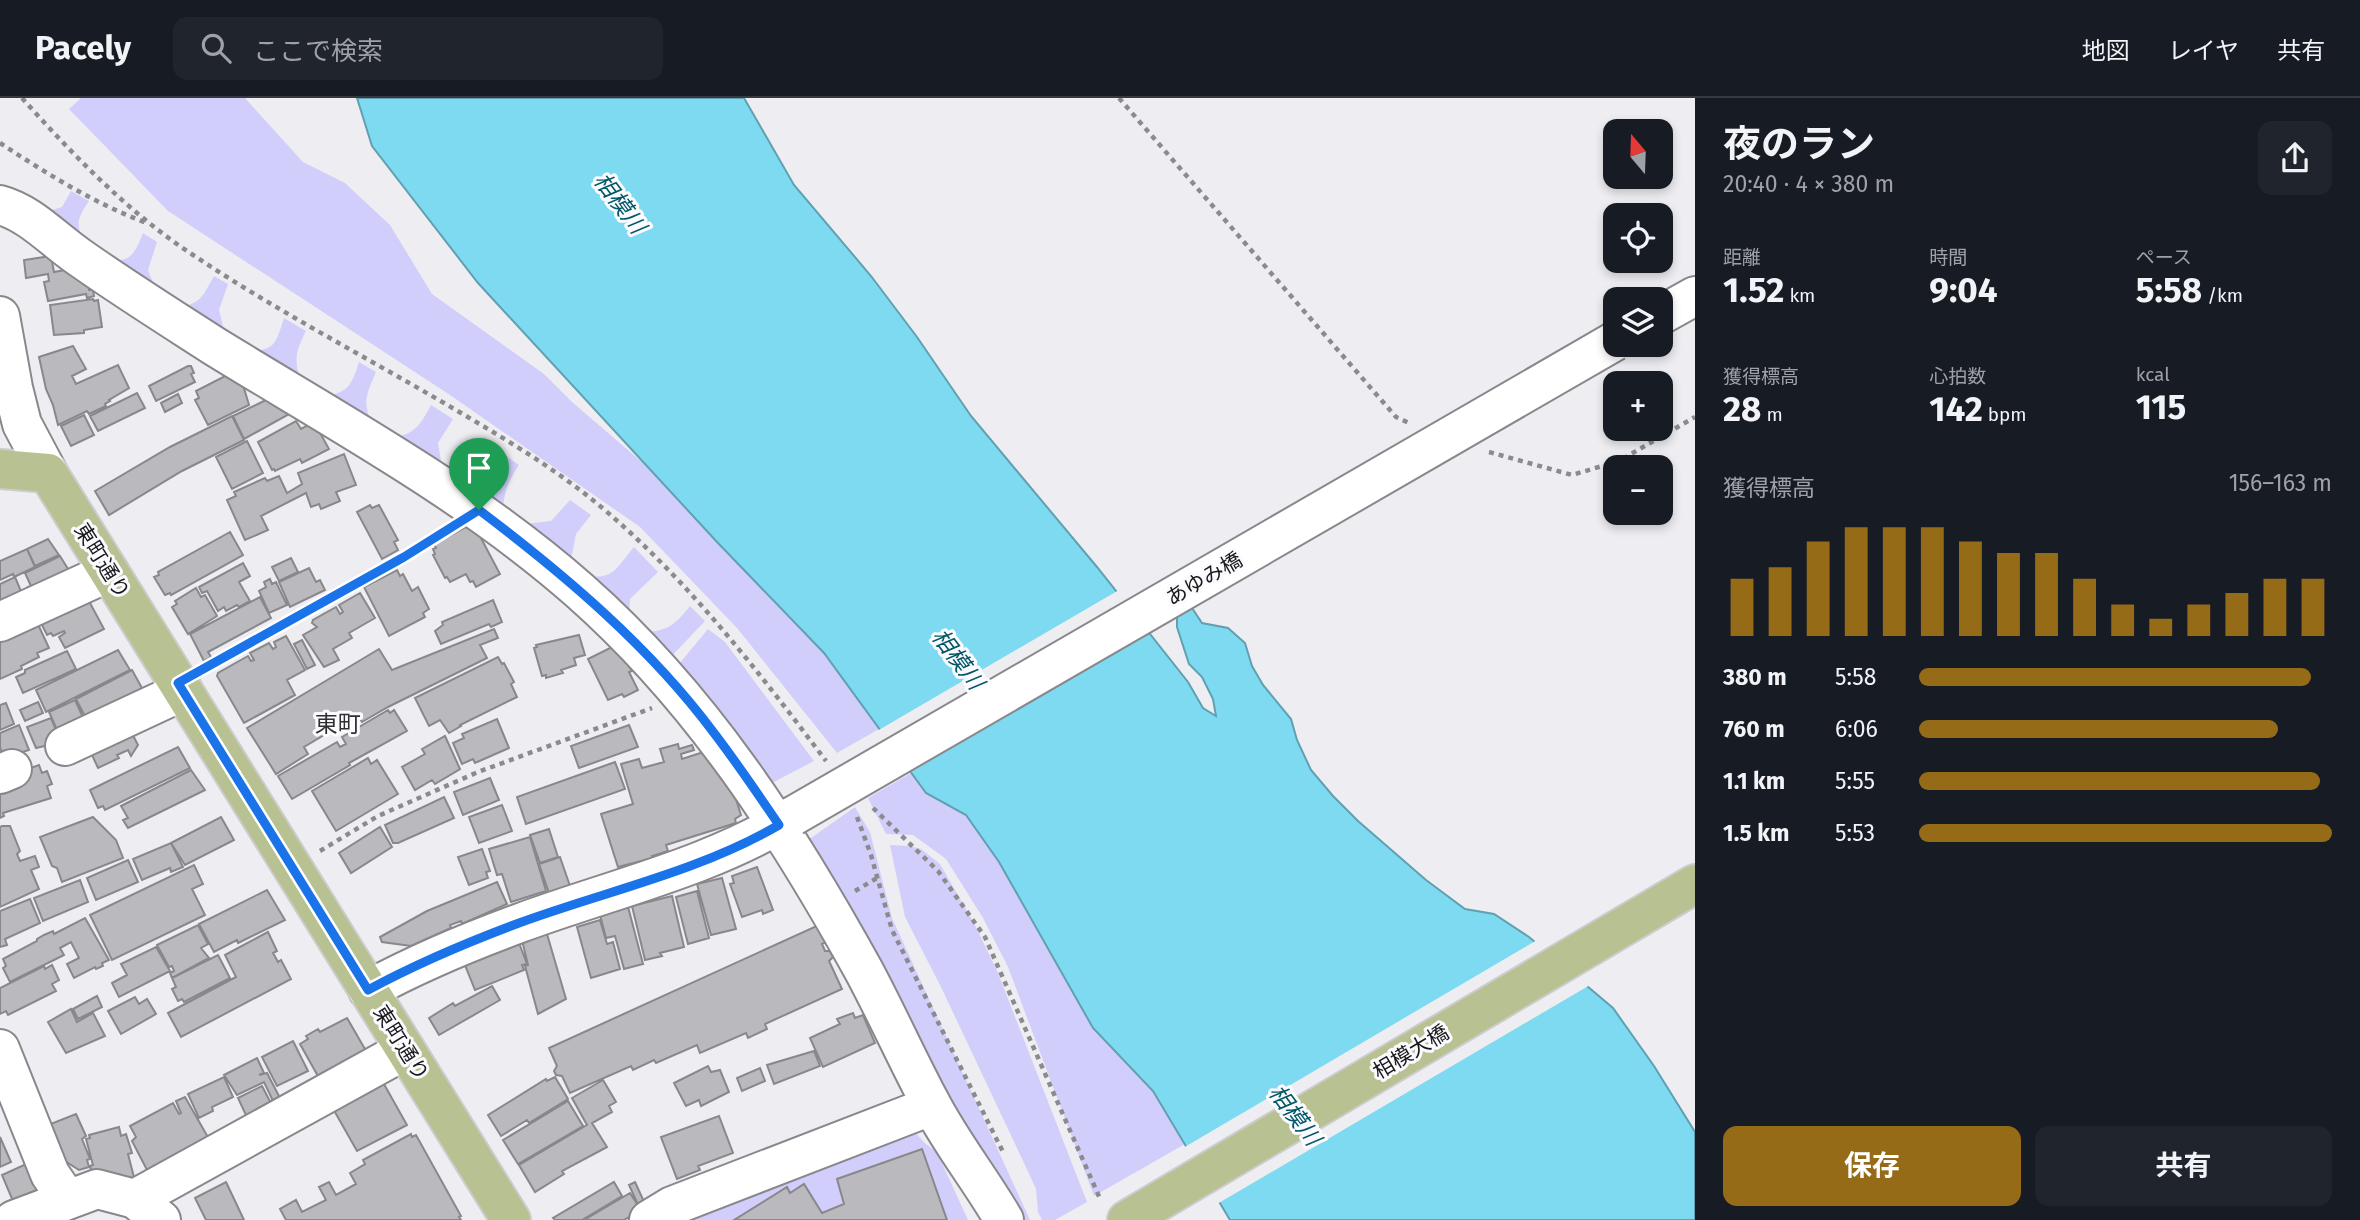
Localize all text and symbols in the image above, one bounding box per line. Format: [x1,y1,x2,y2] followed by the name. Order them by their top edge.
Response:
[173,17,663,80] search box
[35,28,131,68] text: Pacely
[197,29,235,67] icon: search
[253,36,383,67] text: ここで検索
[2082,37,2130,65] text: 地図
[2168,37,2239,65] text: レイヤ
[2277,37,2325,65] text: 共有
[1603,119,1673,189] north arrow
[1603,119,1673,525] map controls
[1723,121,1875,167] text: 夜のラン
[2258,121,2332,195] button: share
[588,167,654,241] water label: 相模川
[1723,170,1894,198] text: 20:40 · 4 × 380 m
[1603,203,1673,273] button: locate
[1723,246,1761,269] text: 距離
[1929,246,1967,269] text: 時間
[2136,246,2192,269] text: ペース
[1723,269,1784,311] text: 1.52
[1929,269,1998,311] text: 9:04
[2136,269,2202,311] text: 5:58
[1784,284,1815,307] text: km
[2202,284,2243,307] text: /km
[1603,287,1673,357] button: layers
[2136,363,2170,386] text: kcal
[1723,365,1799,388] text: 獲得標高
[1929,365,1986,388] text: 心拍数
[1603,371,1673,441] button: +
[2136,386,2186,428] text: 115
[1723,388,1761,430] text: 28
[1929,388,1983,430] text: 142
[1761,403,1783,426] text: m
[1983,403,2027,426] text: bpm
[449,438,509,510] pin
[460,449,498,487] icon: arrive
[1603,455,1673,525] button: −
[2229,469,2332,497] text: 156–163 m
[1723,474,1815,502] text: 獲得標高
[69,518,135,604] street label: 東町通り
[1161,547,1247,611] street label: あゆみ橋
[926,623,992,697] water label: 相模川
[1723,663,1787,691] text: 380 m
[1835,663,1876,691] text: 5:58
[315,710,361,738] district label: 東町
[1723,715,1785,743] text: 760 m
[1835,715,1878,743] text: 6:06
[1723,767,1785,795] text: 1.1 km
[1835,767,1875,795] text: 5:55
[1723,819,1789,847] text: 1.5 km
[1835,819,1875,847] text: 5:53
[368,1000,434,1086] street label: 東町通り
[1368,1019,1454,1085] street label: 相模大橋
[1263,1079,1329,1153] water label: 相模川
[1723,1126,2021,1206] button: 保存
[2035,1126,2332,1206] button: 共有

